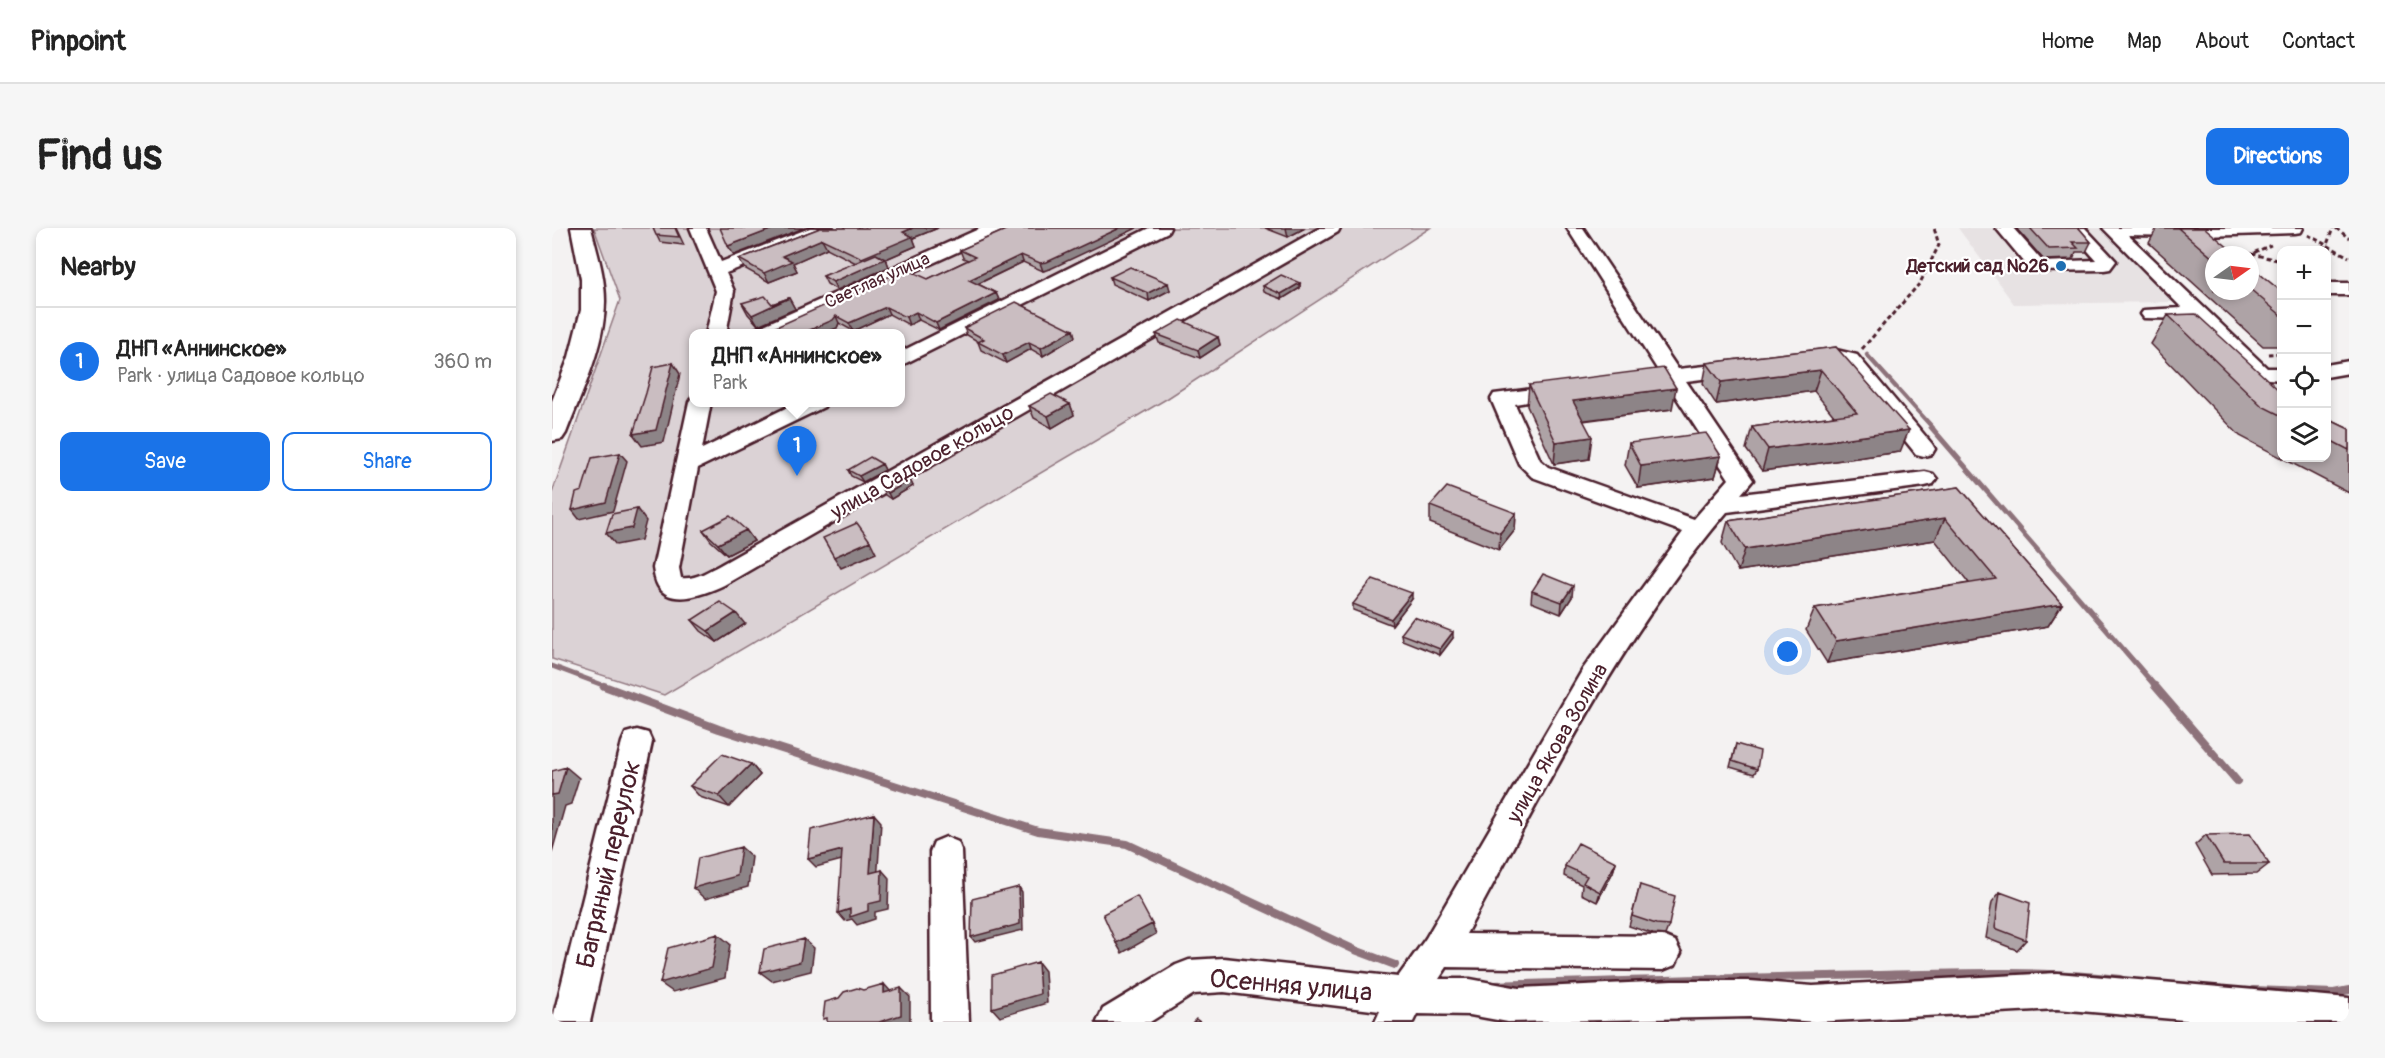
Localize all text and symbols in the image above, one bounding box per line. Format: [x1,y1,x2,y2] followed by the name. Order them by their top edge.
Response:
[30,24,126,59] text: Pinpoint
[2041,28,2094,55] text: Home
[2127,28,2162,55] text: Map
[2195,28,2249,55] text: About
[2282,28,2355,55] text: Contact
[2206,128,2349,185] button: Directions
[36,130,162,182] text: Find us
[2205,246,2259,300] north arrow
[2277,246,2331,462] map controls
[2277,246,2331,300] button: +
[821,247,933,314] street label: Светлая улица
[60,251,136,283] text: Nearby
[1906,255,2049,278] place label: Детский сад №26
[2054,259,2068,273] marker: Детский сад №26
[2277,300,2331,354] button: −
[689,329,905,407] popup
[117,335,286,363] text: ДНП «Аннинское»
[712,342,882,370] text: ДНП «Аннинское»
[76,349,83,374] text: 1
[433,349,492,374] text: 360 m
[2277,354,2331,408] button: locate
[117,363,365,388] text: Park · улица Садовое кольцо
[712,370,747,395] text: Park
[825,399,1019,526] street label: улица Садовое кольцо
[2277,408,2331,462] button: layers
[778,426,816,476] pin: 1
[60,432,270,491] button: Save
[282,432,492,491] button: Share
[1773,637,1802,666] your location
[1500,658,1614,829] street label: улица Якова Золина
[570,757,648,971] street label: Багряный переулок
[1208,963,1374,1009] street label: Осенняя улица

